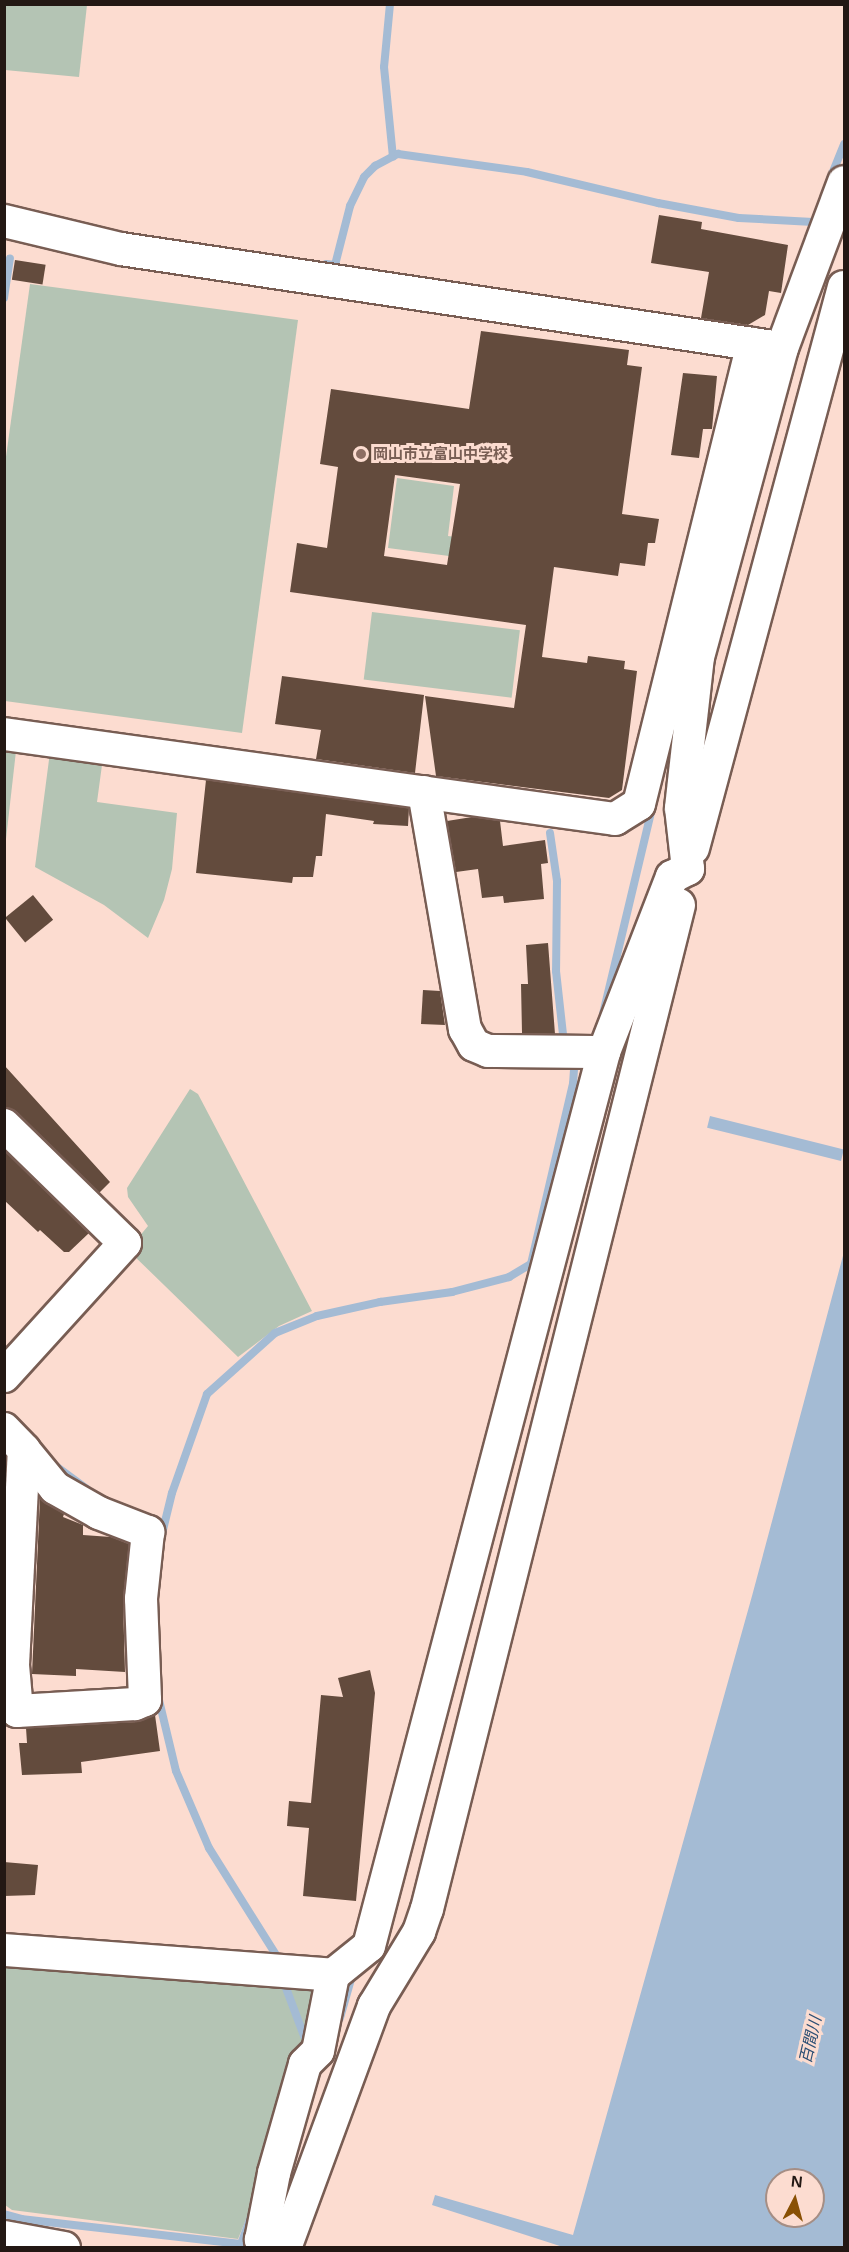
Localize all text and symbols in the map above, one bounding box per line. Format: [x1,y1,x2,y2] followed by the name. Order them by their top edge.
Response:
[373,445,508,463] place label: 岡山市立富山中学校
[354,447,368,461] marker: 岡山市立富山中学校
[796,2014,826,2066] water label: 百間川
[765,2168,825,2228] north arrow
[790,2173,803,2191] text: N

